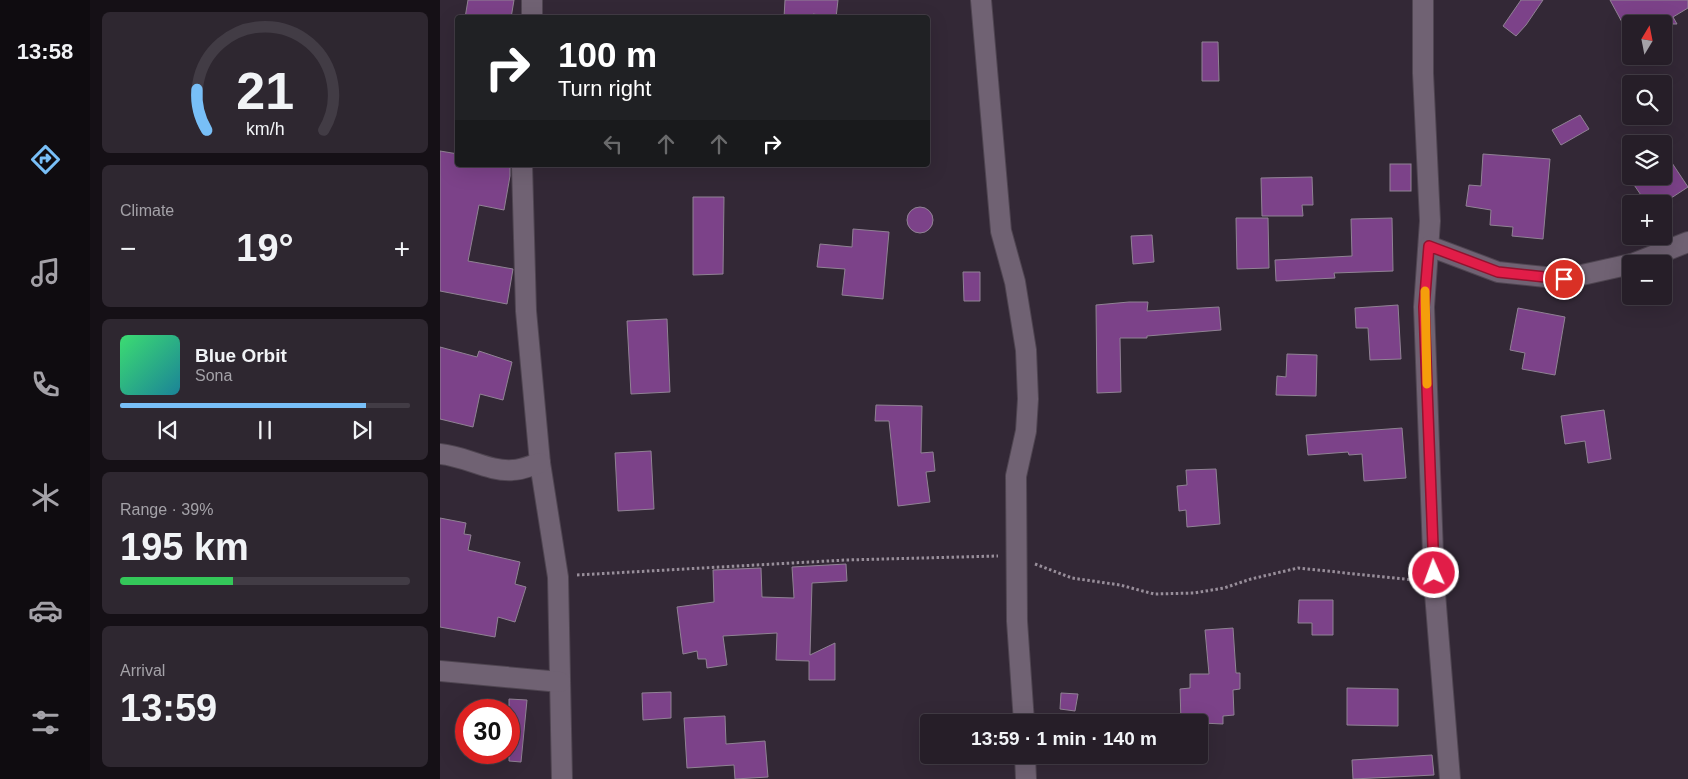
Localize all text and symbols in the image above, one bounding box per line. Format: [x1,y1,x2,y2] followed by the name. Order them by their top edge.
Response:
[1622,15,1672,65] north arrow
[1622,15,1672,305] map controls
[475,35,540,100] icon: right
[558,35,657,74] text: 100 m
[17,39,73,64] text: 13:58
[236,62,294,120] text: 21
[1622,75,1672,125] button: search
[558,76,651,101] text: Turn right
[246,119,284,139] text: km/h
[599,130,627,158] icon: left
[652,130,680,158] icon: ahead
[705,130,733,158] icon: ahead
[758,130,786,158] icon: right
[1622,135,1672,185] button: layers
[28,142,63,177] icon: directions
[1622,195,1672,245] button: +
[120,202,174,219] text: Climate
[236,227,294,269] text: 19°
[120,233,136,264] text: −
[394,233,410,264] text: +
[28,255,63,290] icon: music
[1622,255,1672,305] button: −
[1543,258,1585,300] pin
[1550,265,1578,293] icon: arrive
[195,345,287,366] text: Blue Orbit
[28,367,63,402] icon: phone
[195,367,232,384] text: Sona
[154,416,182,444] icon: previous
[251,416,279,444] icon: pause
[348,416,376,444] icon: next
[28,480,63,515] icon: climate
[120,501,213,518] text: Range · 39%
[120,526,249,568] text: 195 km
[1407,546,1459,598] position arrow
[28,593,63,628] icon: car
[120,662,165,679] text: Arrival
[120,687,217,729] text: 13:59
[455,699,520,764] speed limit sign: 30
[28,705,63,740] icon: filters
[971,728,1157,749] text: 13:59 · 1 min · 140 m

